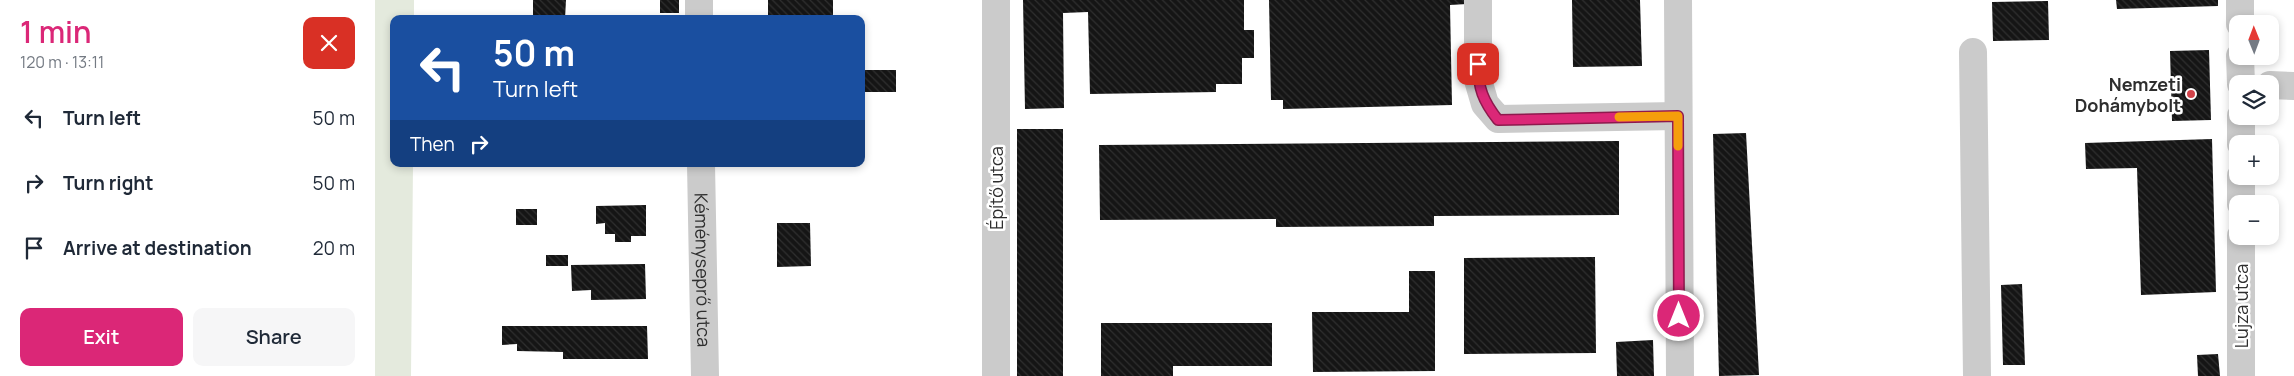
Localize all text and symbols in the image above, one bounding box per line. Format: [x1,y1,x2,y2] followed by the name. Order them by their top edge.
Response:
[20,11,92,52] text: 1 min
[2229,15,2279,65] north arrow
[2229,15,2279,245] map controls
[303,17,355,69] button: close
[493,29,575,77] text: 50 m
[410,35,475,100] icon: left
[1457,43,1499,85] pin
[1464,50,1492,78] icon: arrive
[20,51,104,73] text: 120 m · 13:11
[2075,72,2181,117] place label: Nemzeti Dohámybolt
[493,74,578,104] text: Turn left
[2229,75,2279,125] button: layers
[2185,88,2197,100] marker: Nemzeti Dohámybolt
[20,104,48,132] icon: left
[63,105,141,131] text: Turn left
[313,105,355,131] text: 50 m
[465,130,493,158] icon: right
[410,131,455,157] text: Then
[2229,135,2279,185] button: +
[984,146,1008,230] street label: Építő utca
[20,169,48,197] icon: right
[63,170,153,196] text: Turn right
[313,170,355,196] text: 50 m
[690,193,716,347] street label: Kéményseprő utca
[2229,195,2279,245] button: −
[20,234,48,262] icon: arrive
[63,235,252,261] text: Arrive at destination
[313,235,355,261] text: 20 m
[2229,264,2253,348] street label: Lujza utca
[1652,289,1704,341] position arrow
[20,308,183,366] button: Exit
[193,308,355,366] button: Share

